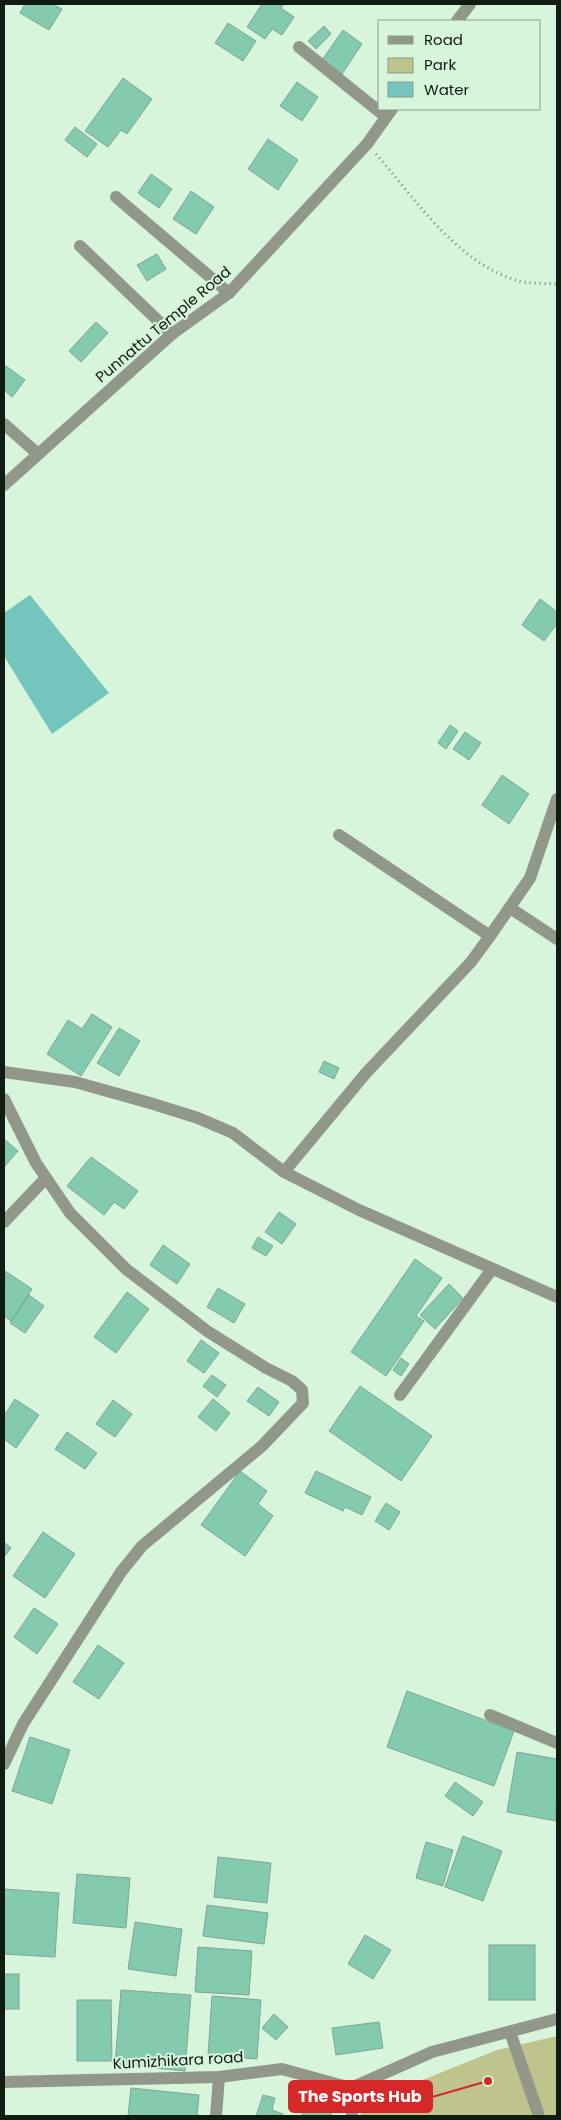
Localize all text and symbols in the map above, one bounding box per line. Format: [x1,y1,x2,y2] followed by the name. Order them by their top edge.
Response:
[378,20,541,110] legend
[424,29,463,50] text: Road
[424,54,456,75] text: Park
[424,79,470,100] text: Water
[91,261,235,387] street label: Punnattu Temple Road
[112,2046,244,2074] street label: Kumizhikara road
[289,2081,432,2112] callout: The Sports Hub
[298,2085,422,2108] text: The Sports Hub

